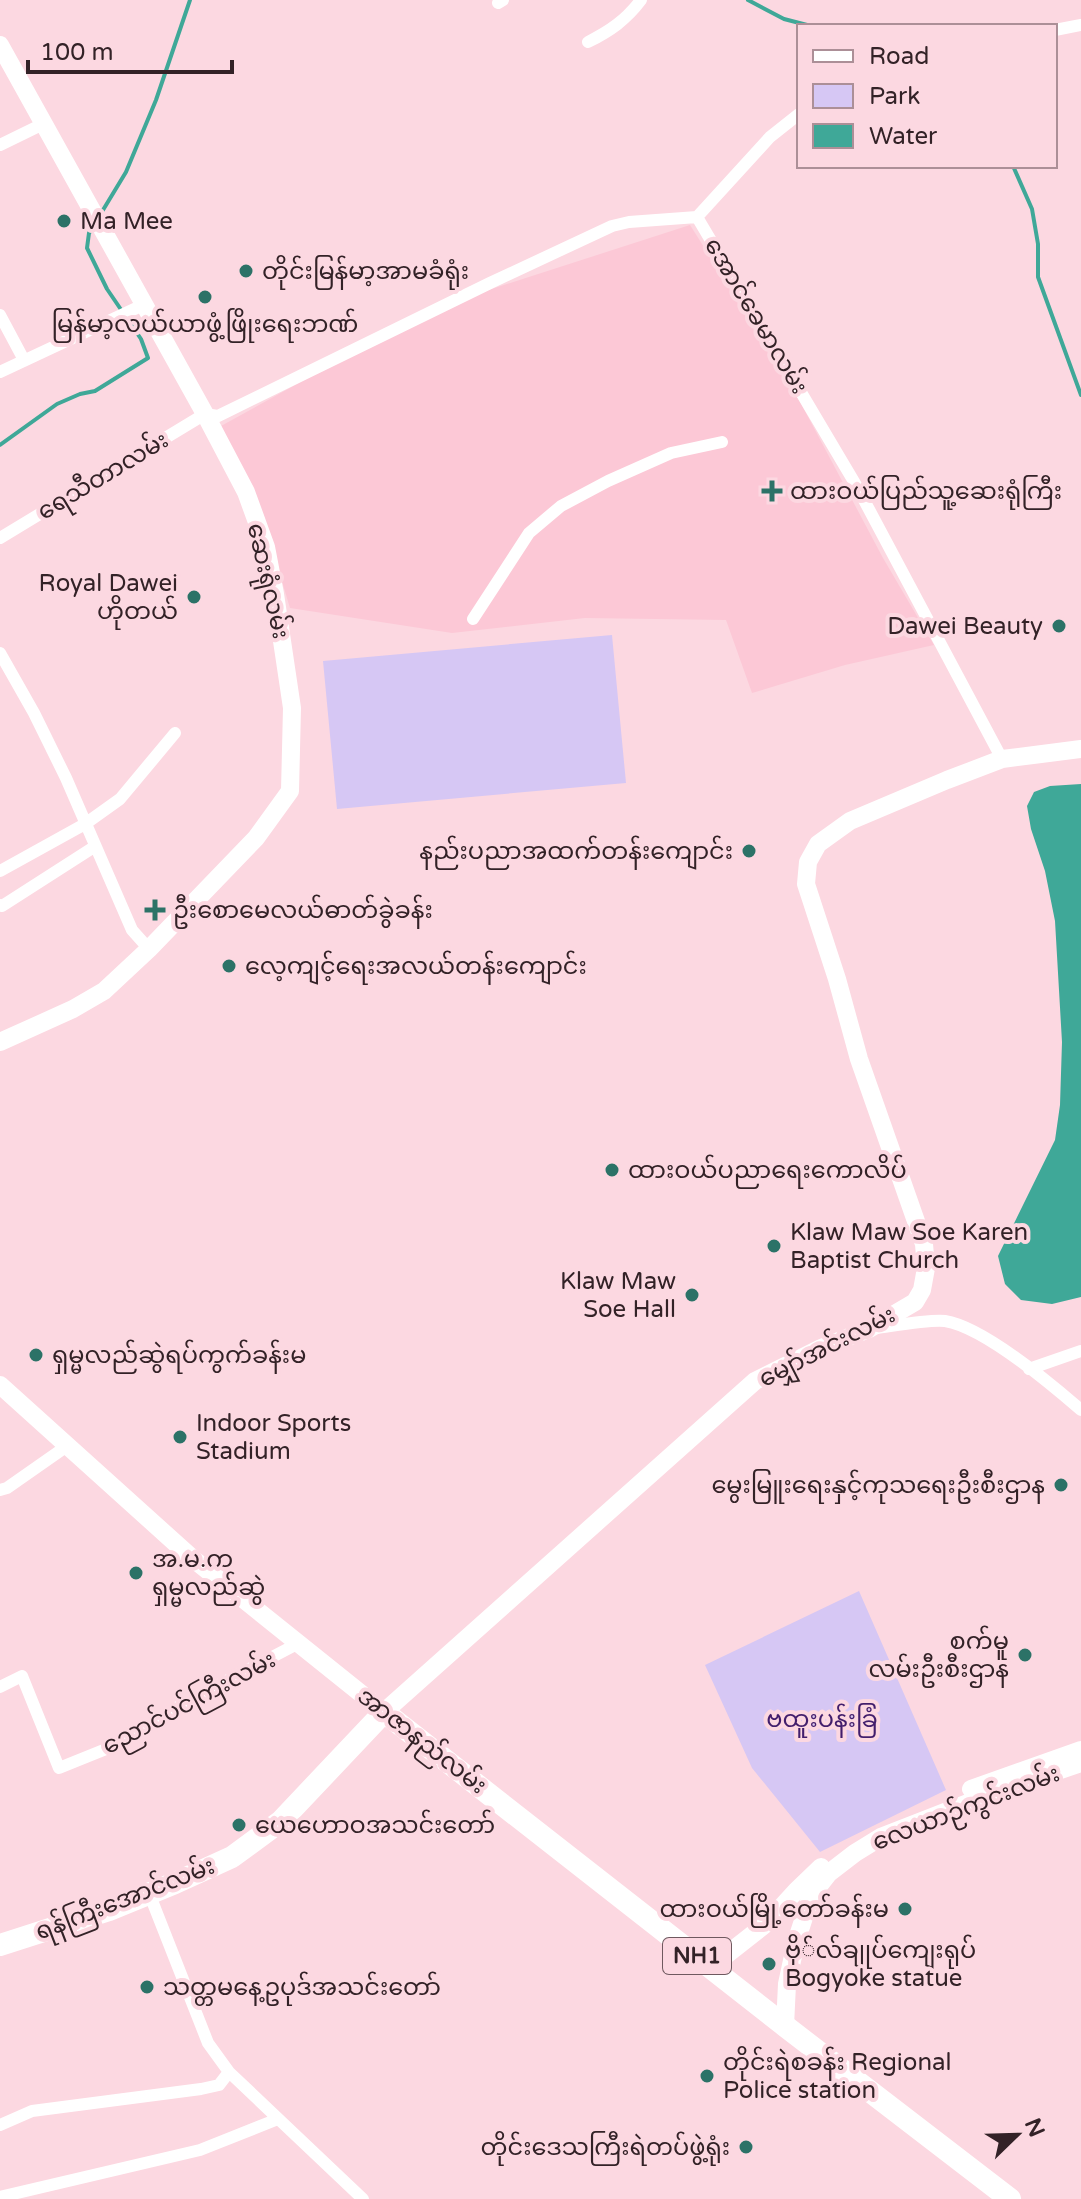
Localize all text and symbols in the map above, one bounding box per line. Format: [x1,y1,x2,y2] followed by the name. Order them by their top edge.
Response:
[28,24,232,74] scale bar
[797,24,1057,168] legend
[40,38,114,67] text: 100 m
[869,42,929,71] text: Road
[869,82,920,111] text: Park
[869,122,938,151] text: Water
[80,207,173,236] place label: Ma Mee
[55,212,73,230] marker: Ma Mee
[698,232,816,399] street label: အောင်ခေမာလမ်း
[262,255,469,290] place label: တိုင်းမြန်မာ့အာမခံရုံး
[237,262,255,280] marker: တိုင်းမြန်မာ့အာမခံရုံး
[196,288,214,306] marker: မြန်မာ့လယ်ယာဖွံ့ဖြိုးရေးဘဏ်
[51,308,359,343] place label: မြန်မာ့လယ်ယာဖွံ့ဖြိုးရေးဘဏ်
[31,424,176,530] street label: ရေသီတာလမ်း
[790,475,1062,510] place label: ထားဝယ်ပြည်သူ့ဆေးရုံကြီး
[761,480,783,502] marker: ထားဝယ်ပြည်သူ့ဆေးရုံကြီး
[237,520,297,643] street label: ဆေးရုံလမ်း
[39,569,178,630] place label: Royal Dawei ဟိုတယ်
[185,588,203,606] marker: Royal Dawei ဟိုတယ်
[887,612,1043,641] place label: Dawei Beauty
[1050,617,1068,635] marker: Dawei Beauty
[419,835,733,870] place label: နည်းပညာအထက်တန်းကျောင်း
[740,842,758,860] marker: နည်းပညာအထက်တန်းကျောင်း
[173,894,433,929] place label: ဦးစောမေလယ်ဓာတ်ခွဲခန်း
[144,899,166,921] marker: ဦးစောမေလယ်ဓာတ်ခွဲခန်း
[245,950,587,985] place label: လေ့ကျင့်ရေးအလယ်တန်းကျောင်း
[220,957,238,975] marker: လေ့ကျင့်ရေးအလယ်တန်းကျောင်း
[628,1154,907,1189] place label: ထားဝယ်ပညာရေးကောလိပ်
[603,1161,621,1179] marker: ထားဝယ်ပညာရေးကောလိပ်
[790,1218,1028,1275] place label: Klaw Maw Soe Karen Baptist Church
[765,1237,783,1255] marker: Klaw Maw Soe Karen Baptist Church
[560,1267,676,1324] place label: Klaw Maw Soe Hall
[683,1286,701,1304] marker: Klaw Maw Soe Hall
[753,1298,902,1397] street label: မျှော်အင်းလမ်း
[52,1339,306,1374] place label: ရှမ္မလည်ဆွဲရပ်ကွက်ခန်းမ
[27,1346,45,1364] marker: ရှမ္မလည်ဆွဲရပ်ကွက်ခန်းမ
[196,1409,351,1466] place label: Indoor Sports Stadium
[171,1428,189,1446] marker: Indoor Sports Stadium
[711,1469,1045,1504] place label: မွေးမြူးရေးနှင့်ကုသရေးဦးစီးဌာန
[1052,1476,1070,1494] marker: မွေးမြူးရေးနှင့်ကုသရေးဦးစီးဌာန
[152,1545,265,1606] place label: အ.မ.က ရှမ္မလည်ဆွဲ
[127,1564,145,1582] marker: အ.မ.က ရှမ္မလည်ဆွဲ
[868,1625,1009,1688] place label: စက်မူ လမ်းဦးစီးဌာန
[96,1643,283,1764] street label: ညောင်ပင်ကြီးလမ်း
[1016,1646,1034,1664] marker: စက်မူ လမ်းဦးစီးဌာန
[349,1680,494,1804] street label: အာဇာနည်လမ်း
[766,1703,878,1738] park label: ဗထူးပန်းခြံ
[868,1757,1065,1861] street label: လေယာဉ်ကွင်းလမ်း
[255,1809,495,1840] place label: ယေဟောဝအသင်းတော်
[230,1816,248,1834] marker: ယေဟောဝအသင်းတော်
[31,1850,220,1950] street label: ရန်ကြီးအောင်လမ်း
[659,1893,889,1928] place label: ထားဝယ်မြို့တော်ခန်းမ
[896,1900,914,1918] marker: ထားဝယ်မြို့တော်ခန်းမ
[785,1934,976,1993] place label: ဗို်လ်ချုပ်ကျေးရုပ် Bogyoke statue
[663,1938,731,1974] road number: NH1
[760,1955,778,1973] marker: ဗို်လ်ချုပ်ကျေးရုပ် Bogyoke statue
[163,1971,441,2006] place label: သတ္တမနေ့ဥပုဒ်အသင်းတော်
[138,1978,156,1996] marker: သတ္တမနေ့ဥပုဒ်အသင်းတော်
[723,2046,952,2105] place label: တိုင်းရဲစခန်း Regional Police station
[698,2067,716,2085] marker: တိုင်းရဲစခန်း Regional Police station
[977,2095,1057,2175] north arrow
[1019,2114,1050,2141] text: N
[481,2131,730,2166] place label: တိုင်းဒေသကြီးရဲတပ်ဖွဲ့ရုံး
[737,2138,755,2156] marker: တိုင်းဒေသကြီးရဲတပ်ဖွဲ့ရုံး

